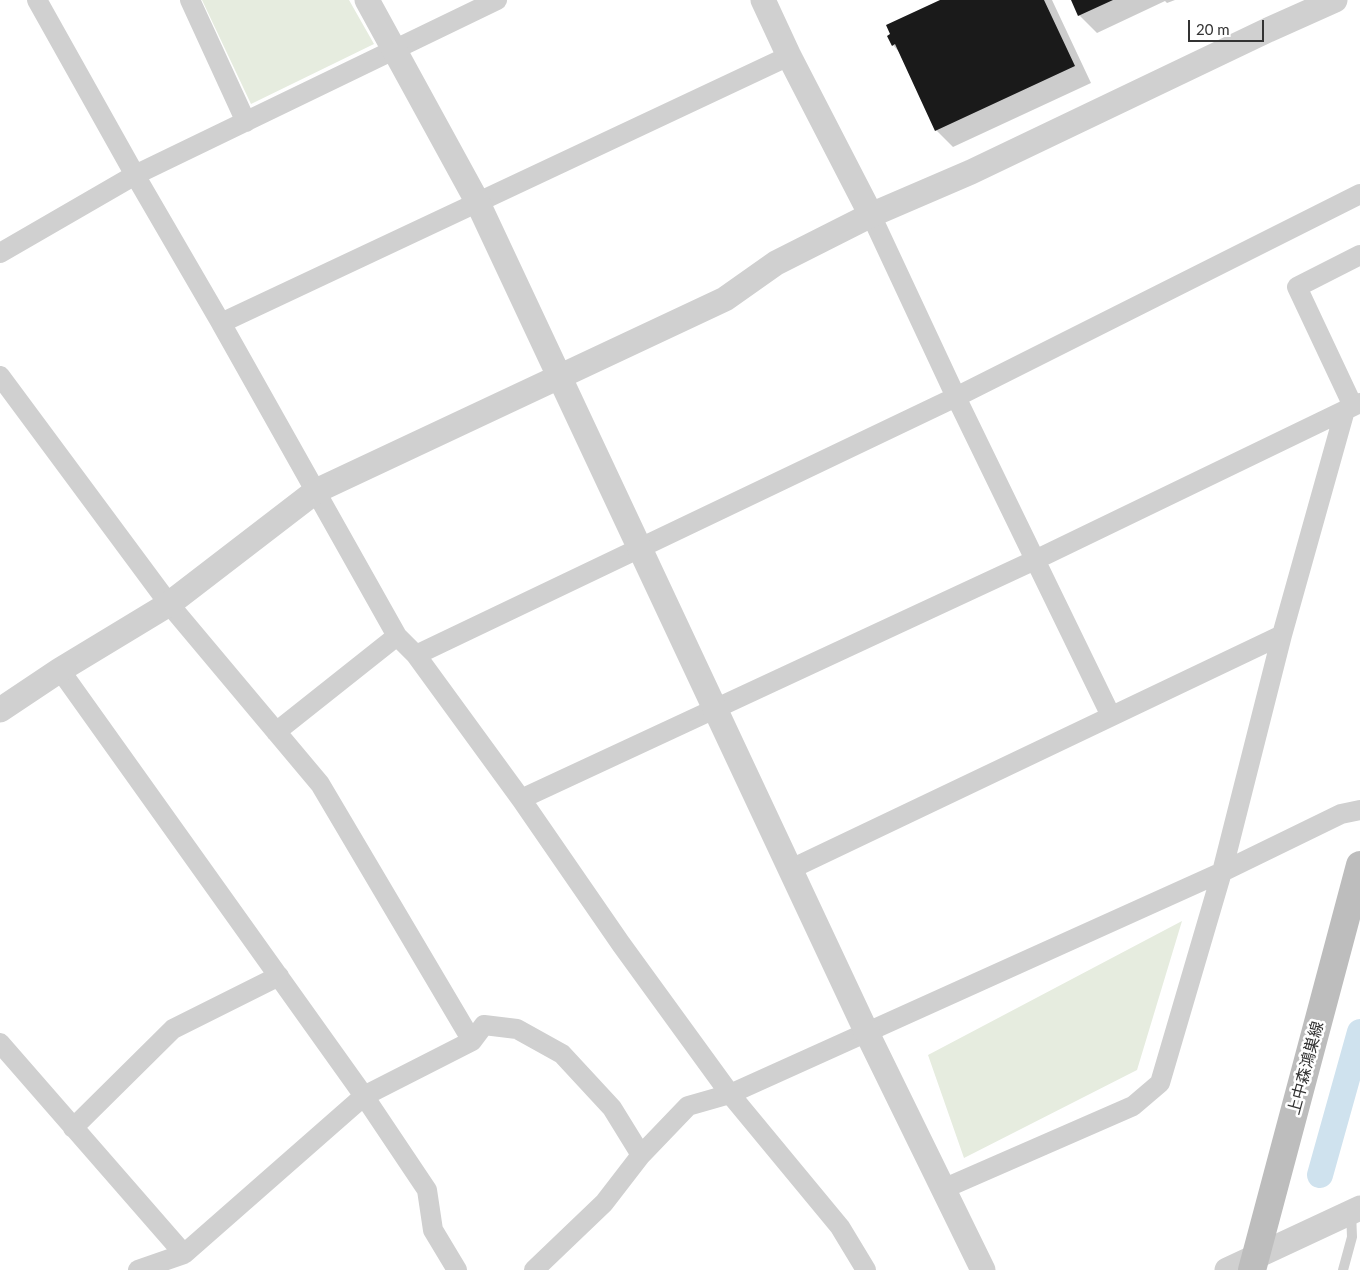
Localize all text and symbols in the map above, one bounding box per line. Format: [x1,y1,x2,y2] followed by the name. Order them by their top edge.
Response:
[1190,10,1266,42] scale bar
[1196,20,1230,38] text: 20 m
[1284,1019,1328,1117] street label: 上中森鴻巣線

